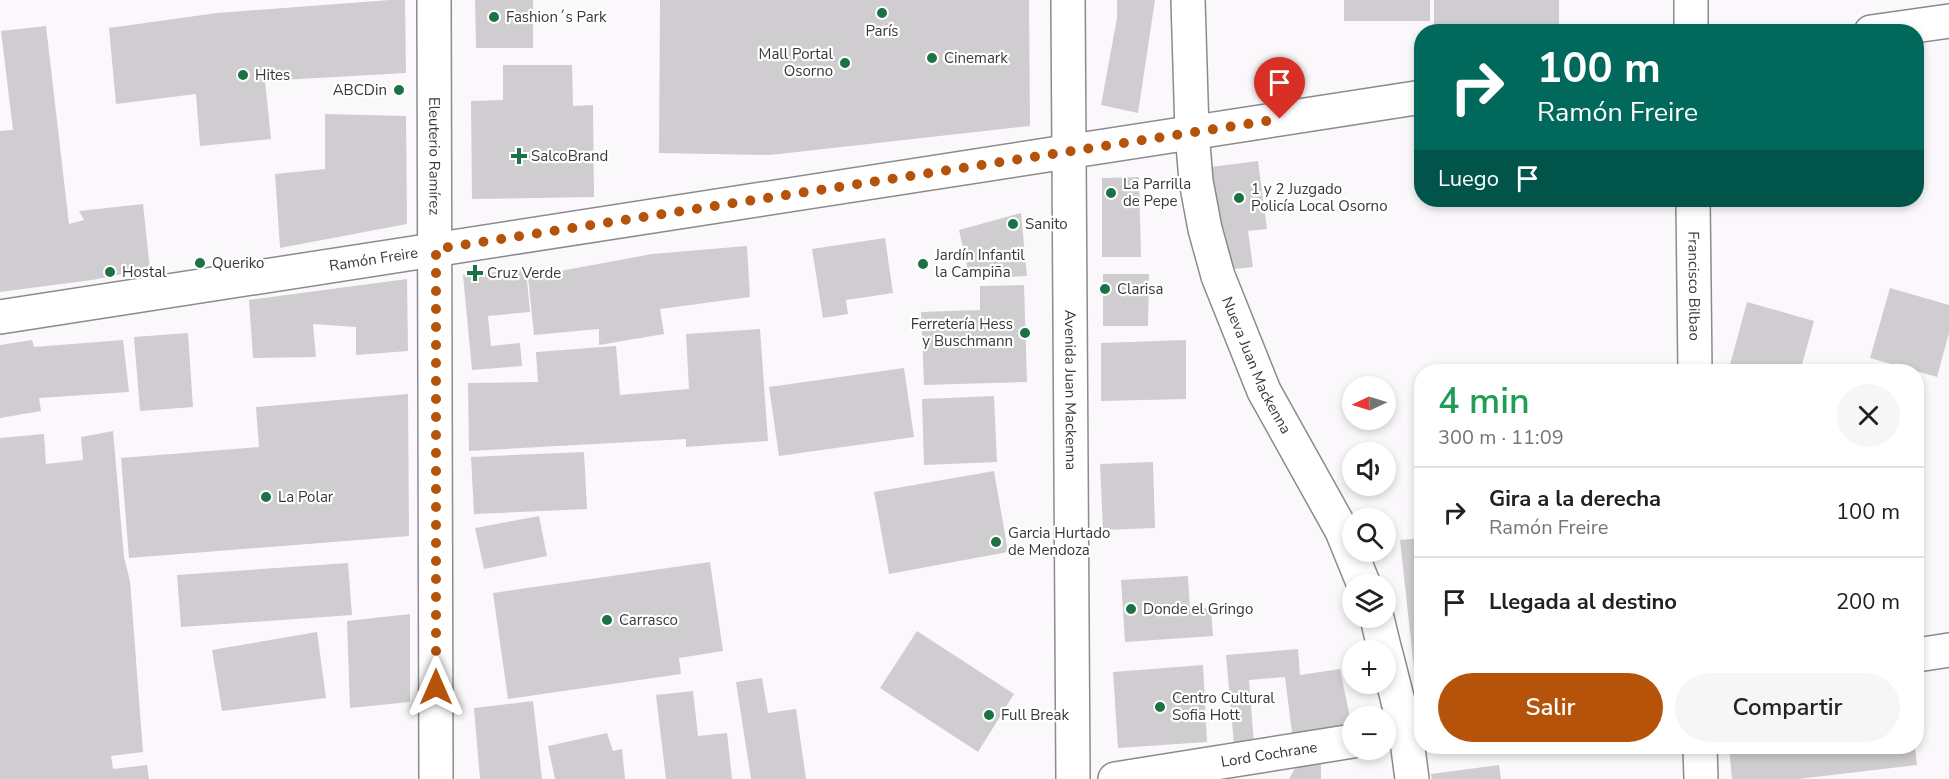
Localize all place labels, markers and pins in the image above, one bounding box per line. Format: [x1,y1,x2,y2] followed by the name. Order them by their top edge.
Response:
[875,6,889,20] marker: París
[506,7,607,27] place label: Fashion´s Park
[487,10,501,24] marker: Fashion´s Park
[865,21,899,41] place label: París
[759,44,834,81] place label: Mall Portal Osorno
[944,48,1008,68] place label: Cinemark
[925,51,939,65] marker: Cinemark
[838,56,852,70] marker: Mall Portal Osorno
[1254,57,1305,119] pin
[255,65,290,85] place label: Hites
[236,68,250,82] marker: Hites
[333,80,387,100] place label: ABCDin
[392,83,406,97] marker: ABCDin
[531,146,608,166] place label: SalcoBrand
[512,149,526,163] marker: SalcoBrand
[1123,174,1191,211] place label: La Parrilla de Pepe
[1251,179,1387,216] place label: 1 y 2 Juzgado Policía Local Osorno
[1104,186,1118,200] marker: La Parrilla de Pepe
[1232,191,1246,205] marker: 1 y 2 Juzgado Policía Local Osorno
[1025,214,1068,234] place label: Sanito
[1006,217,1020,231] marker: Sanito
[934,245,1025,282] place label: Jardín Infantil la Campiña
[212,253,264,273] place label: Queriko
[193,256,207,270] marker: Queriko
[916,257,930,271] marker: Jardín Infantil la Campiña
[122,262,167,282] place label: Hostal
[487,263,561,283] place label: Cruz Verde
[103,265,117,279] marker: Hostal
[468,266,482,280] marker: Cruz Verde
[1117,279,1164,299] place label: Clarisa
[1098,282,1112,296] marker: Clarisa
[911,314,1013,351] place label: Ferretería Hess y Buschmann
[1018,326,1032,340] marker: Ferretería Hess y Buschmann
[278,487,334,507] place label: La Polar
[259,490,273,504] marker: La Polar
[1008,523,1110,560] place label: Garcia Hurtado de Mendoza
[989,535,1003,549] marker: Garcia Hurtado de Mendoza
[1143,599,1253,619] place label: Donde el Gringo
[1124,602,1138,616] marker: Donde el Gringo
[619,610,678,630] place label: Carrasco
[600,613,614,627] marker: Carrasco
[1172,688,1275,725] place label: Centro Cultural Sofia Hott
[1153,700,1167,714] marker: Centro Cultural Sofia Hott
[1001,705,1070,725] place label: Full Break
[982,708,996,722] marker: Full Break

